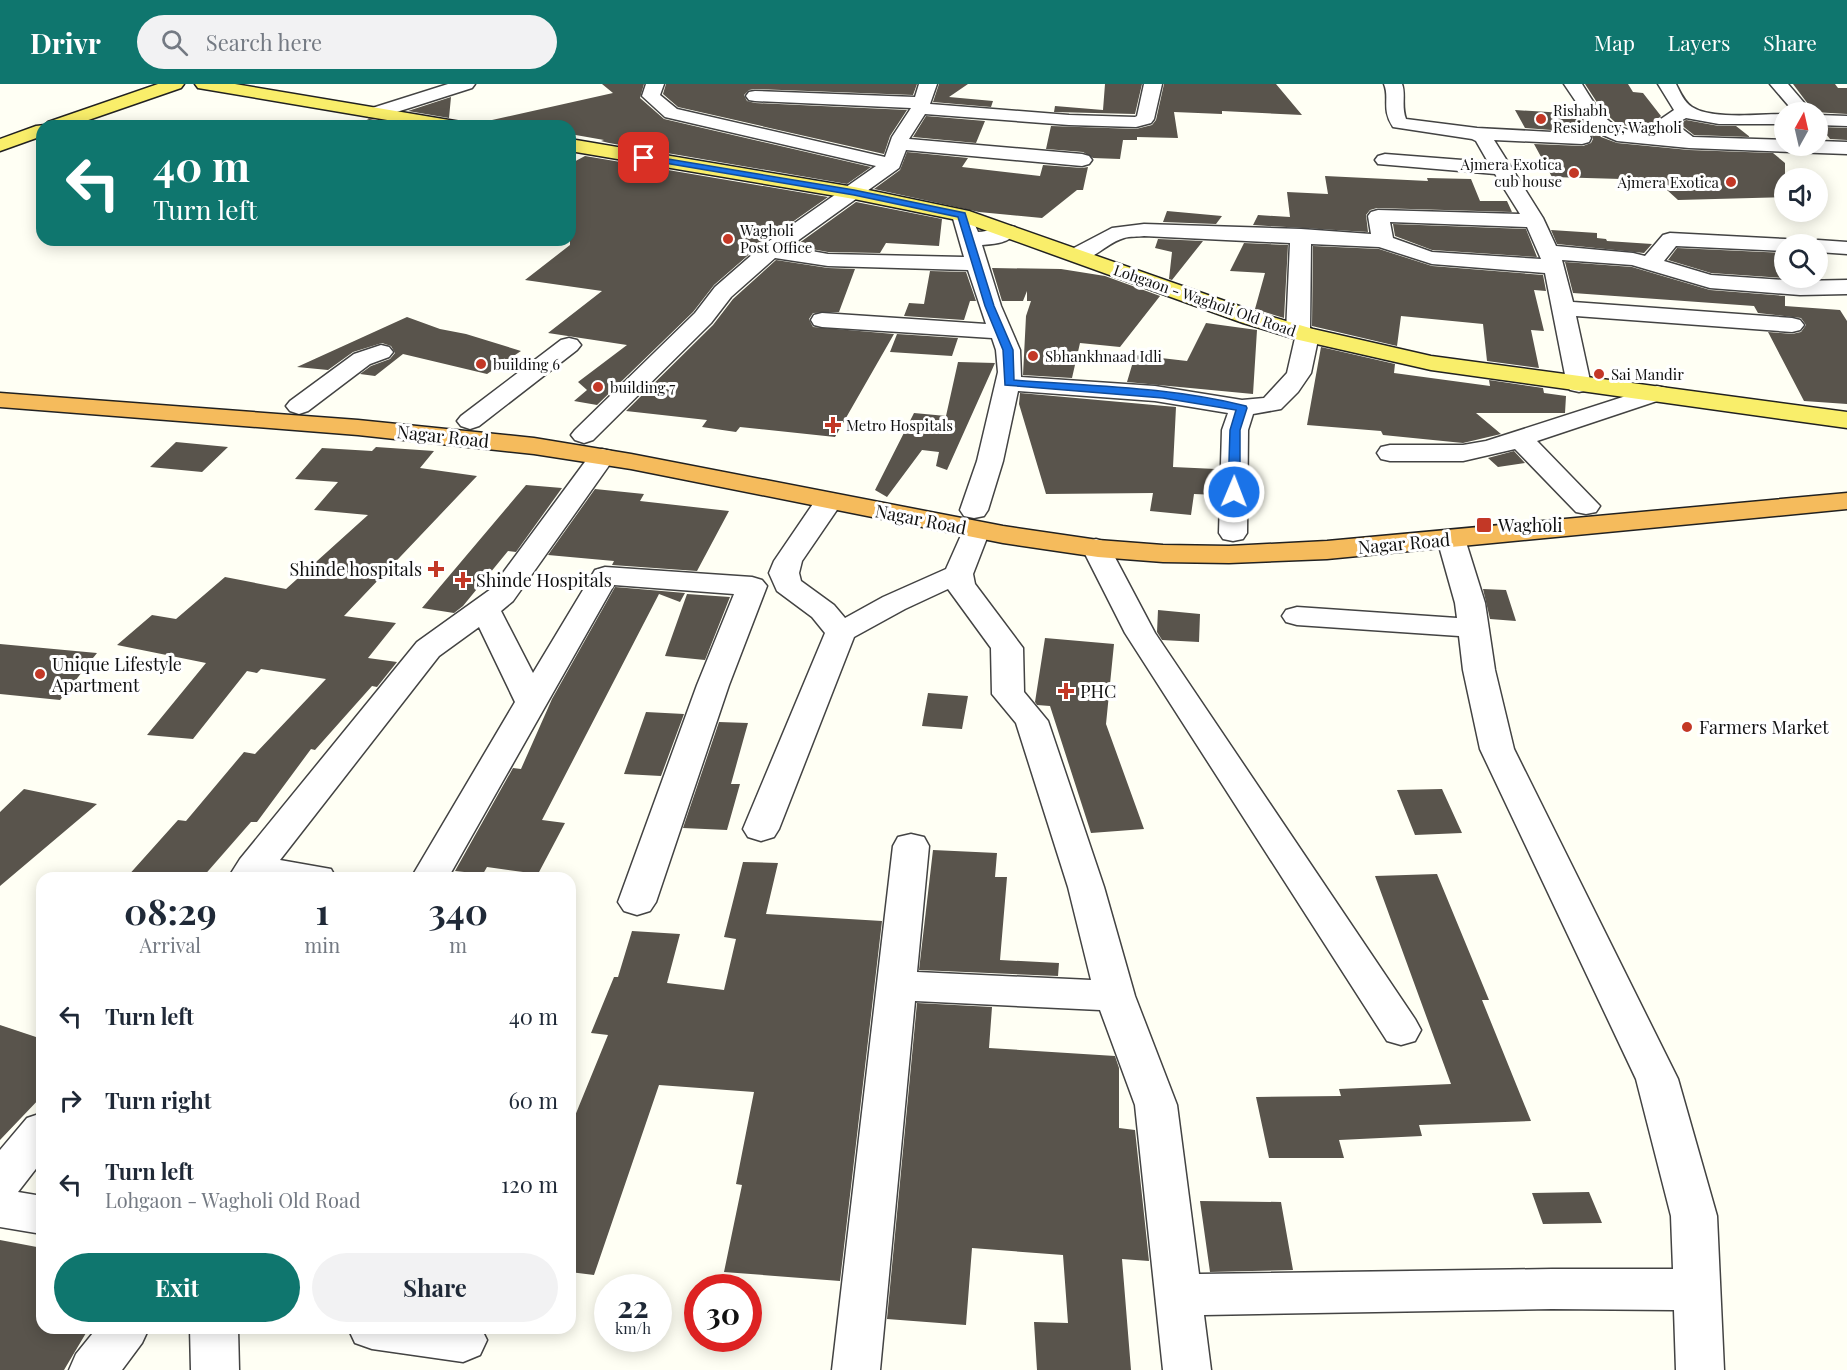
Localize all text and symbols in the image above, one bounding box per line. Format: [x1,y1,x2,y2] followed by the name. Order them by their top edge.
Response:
[137,15,557,69] search box
[30,24,101,61] text: Drivr
[158,26,191,59] icon: search
[206,27,322,57] text: Search here
[1594,28,1635,56] text: Map
[1668,28,1730,56] text: Layers
[1763,28,1817,56] text: Share
[1553,100,1682,137] place label: Rishabh Residency, Wagholi
[1774,102,1828,156] north arrow
[1774,102,1828,288] map controls
[1534,112,1548,126] marker: Rishabh Residency, Wagholi
[618,132,669,183] pin
[153,137,250,193] text: 40 m
[627,141,660,174] icon: arrive
[54,144,132,222] icon: left
[1460,154,1563,191] place label: Ajmera Exotica cub house
[1567,166,1581,180] marker: Ajmera Exotica cub house
[1774,168,1828,222] button: sound
[1617,172,1720,192] place label: Ajmera Exotica
[1724,175,1738,189] marker: Ajmera Exotica
[153,191,257,227] text: Turn left
[739,220,812,257] place label: Wagholi Post Office
[721,232,735,246] marker: Wagholi Post Office
[1774,234,1828,288] button: search
[1111,259,1299,341] street label: Lohgaon - Wagholi Old Road
[1045,346,1162,366] place label: Sbhankhnaad Idli
[1026,349,1040,363] marker: Sbhankhnaad Idli
[493,354,560,374] place label: building 6
[474,357,488,371] marker: building 6
[1611,364,1684,384] place label: Sai Mandir
[1592,367,1606,381] marker: Sai Mandir
[610,377,675,397] place label: building 7
[591,380,605,394] marker: building 7
[846,415,953,435] place label: Metro Hospitals
[824,416,842,434] marker: Metro Hospitals
[396,419,491,453] street label: Nagar Road
[1202,460,1266,524] position arrow
[873,498,969,540] street label: Nagar Road
[1497,513,1563,537] place label: Wagholi
[1475,516,1493,534] marker: Wagholi
[1357,527,1452,559] street label: Nagar Road
[289,557,422,581] place label: Shinde hospitals
[427,560,445,578] marker: Shinde hospitals
[476,568,612,592] place label: Shinde Hospitals
[454,571,472,589] marker: Shinde Hospitals
[51,652,182,697] place label: Unique Lifestyle Apartment
[33,667,47,681] marker: Unique Lifestyle Apartment
[1080,679,1116,703] place label: PHC
[1057,682,1075,700] marker: PHC
[1699,715,1829,739] place label: Farmers Market
[1680,720,1694,734] marker: Farmers Market
[124,886,217,934] text: 08:29
[315,886,329,934] text: 1
[428,886,488,934] text: 340
[139,931,201,958] text: Arrival
[305,931,340,958] text: min
[449,931,467,958] text: m
[54,1000,87,1033] icon: left
[105,1001,194,1031] text: Turn left
[509,1001,558,1031] text: 40 m
[54,1084,87,1117] icon: right
[105,1085,211,1115] text: Turn right
[508,1085,558,1115] text: 60 m
[105,1156,194,1186] text: Turn left
[54,1168,87,1201] icon: left
[501,1169,558,1199] text: 120 m
[105,1186,361,1213] text: Lohgaon - Wagholi Old Road
[54,1253,300,1322] button: Exit
[312,1253,558,1322] button: Share
[684,1274,762,1352] speed limit sign: 30
[617,1286,649,1326] text: 22
[615,1318,651,1338] text: km/h

